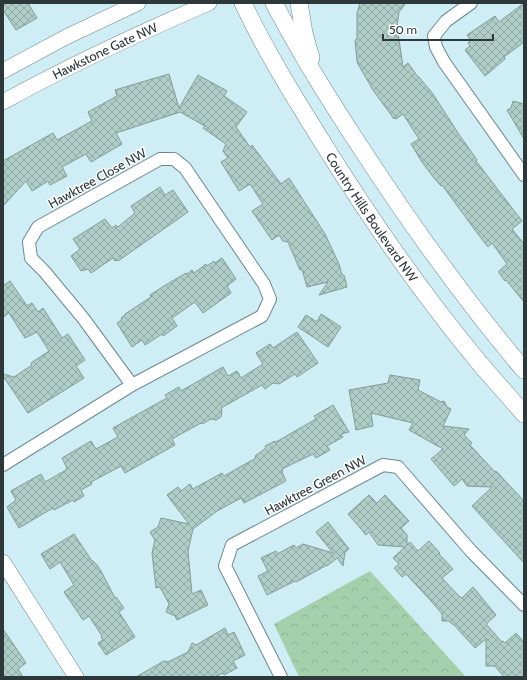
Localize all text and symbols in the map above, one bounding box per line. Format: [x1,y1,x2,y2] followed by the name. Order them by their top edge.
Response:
[383,16,493,42] scale bar
[50,18,160,83] street label: Hawkstone Gate NW
[389,22,417,37] text: 50 m
[45,144,149,212] street label: Hawktree Close NW
[323,149,422,285] street label: Country Hills Boulevard NW
[262,451,369,518] street label: Hawktree Green NW

